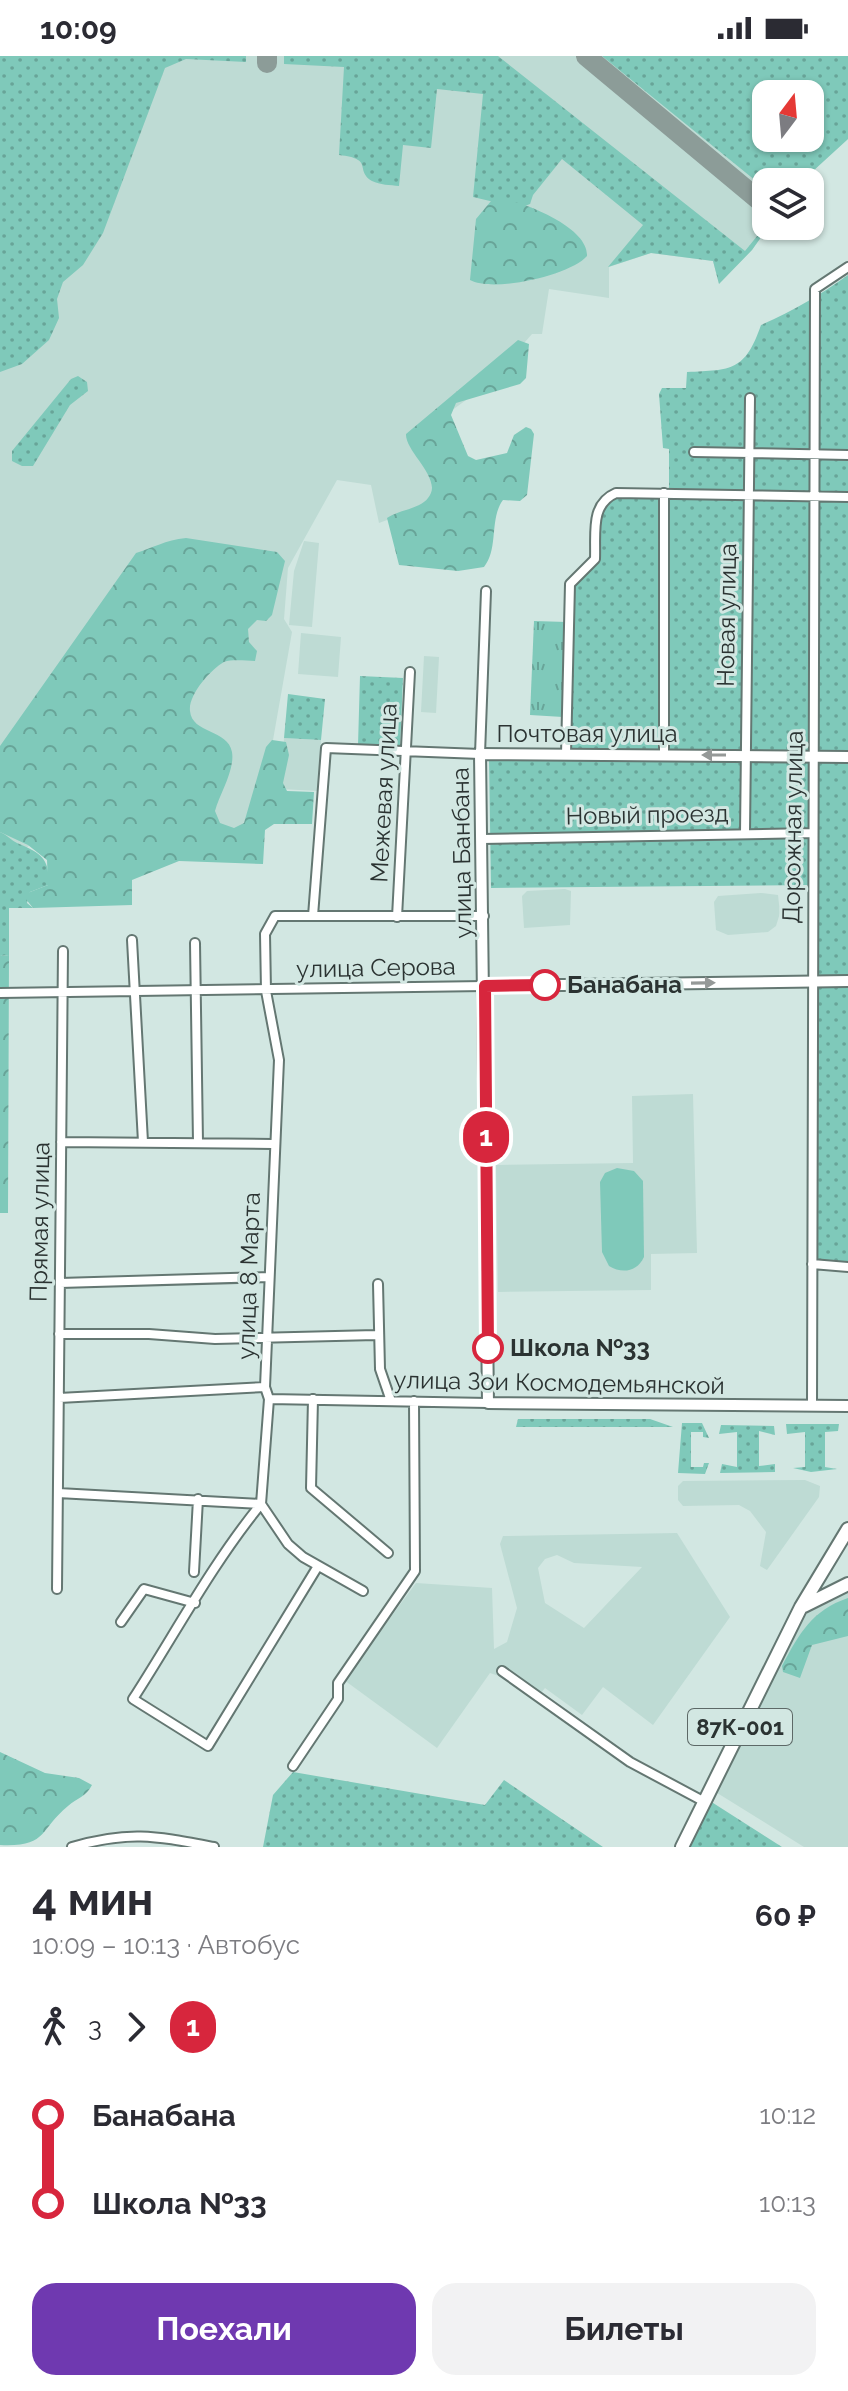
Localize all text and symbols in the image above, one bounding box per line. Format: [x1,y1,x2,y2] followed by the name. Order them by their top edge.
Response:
[40,11,117,46] text: 10:09
[752,80,824,152] north arrow
[752,80,824,240] map controls
[752,168,824,240] button: layers
[711,543,742,687] street label: Новая улица
[364,703,403,883] street label: Межевая улица
[496,719,678,748] street label: Почтовая улица
[776,730,809,924] street label: Дорожная улица
[701,749,726,761] one-way arrow
[446,767,477,939] street label: улица Банбана
[565,799,729,830] street label: Новый проезд
[296,952,456,983] street label: улица Серова
[530,970,560,1000] marker: Банабана
[567,970,682,999] place label: Банабана
[691,977,716,989] one-way arrow
[460,1111,512,1163] line badge: 1
[479,1120,493,1153] text: 1
[24,1142,55,1302] street label: Прямая улица
[231,1192,266,1360] street label: улица 8 Марта
[473,1333,503,1363] marker: Школа №33
[510,1333,650,1362] place label: Школа №33
[393,1365,725,1400] street label: улица Зои Космодемьянской
[688,1709,792,1745] road number: 87К-001
[32,1874,153,1925] text: 4 мин
[755,1898,816,1933] text: 60 ₽
[32,1930,300,1960] text: 10:09 – 10:13 · Автобус
[32,2005,76,2049] icon: walk
[114,2005,158,2049] icon: forward
[186,2010,200,2043] text: 1
[88,2012,102,2042] text: 3
[92,2098,236,2133] text: Банабана
[759,2100,816,2130] text: 10:12
[92,2186,267,2221] text: Школа №33
[759,2188,816,2218] text: 10:13
[32,2283,416,2375] button: Поехали
[432,2283,816,2375] button: Билеты

